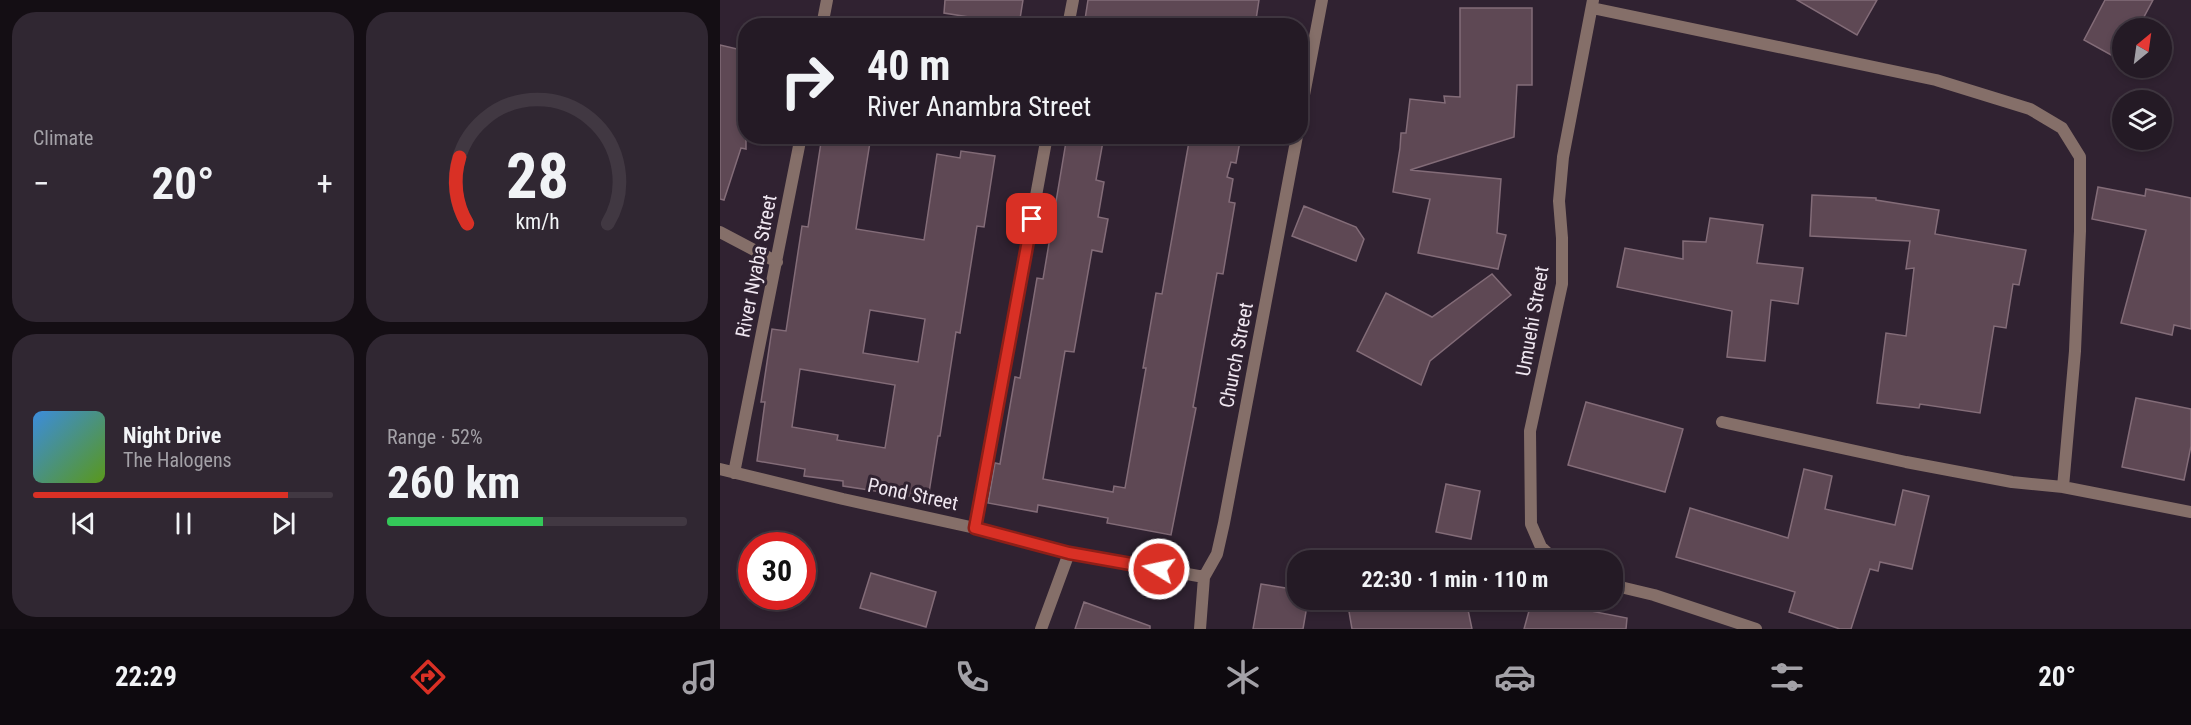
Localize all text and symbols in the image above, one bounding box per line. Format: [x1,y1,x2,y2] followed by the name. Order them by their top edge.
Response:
[2112,18,2172,78] north arrow
[2112,18,2172,150] map controls
[867,41,950,90] text: 40 m
[768,42,846,120] icon: right
[2112,90,2172,150] button: layers
[867,91,1091,123] text: River Anambra Street
[33,126,93,150] text: Climate
[505,140,569,213] text: 28
[152,157,215,210] text: 20°
[33,164,50,203] text: −
[317,164,333,203] text: +
[730,193,782,339] street label: River Nyaba Street
[1006,193,1057,244] pin
[1015,202,1048,235] icon: arrive
[515,209,559,234] text: km/h
[1511,264,1553,378] street label: Umuehi Street
[1214,300,1258,410] street label: Church Street
[123,423,221,448] text: Night Drive
[387,425,483,449] text: Range · 52%
[123,448,232,472] text: The Halogens
[387,456,520,509] text: 260 km
[865,473,961,515] street label: Pond Street
[67,507,100,540] icon: previous
[167,507,200,540] icon: pause
[267,507,300,540] icon: next
[738,532,816,610] speed limit sign: 30
[1127,537,1191,601] position arrow
[1362,567,1548,592] text: 22:30 · 1 min · 110 m
[407,656,449,698] icon: directions
[679,656,721,698] icon: music
[951,656,993,698] icon: phone
[1222,656,1264,698] icon: climate
[1494,656,1536,698] icon: car
[1766,656,1808,698] icon: filters
[115,661,177,693] text: 22:29
[2038,661,2076,693] text: 20°

